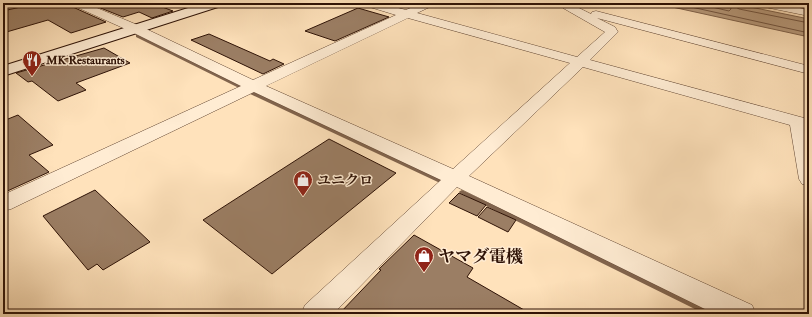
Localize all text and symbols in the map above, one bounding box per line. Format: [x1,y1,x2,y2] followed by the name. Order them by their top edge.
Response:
[21,49,43,77] restaurant icon: MK Restaurants
[45,53,125,68] place label: MK Restaurants
[292,169,314,197] shop icon: ユニクロ
[317,172,373,189] place label: ユニクロ
[413,245,435,273] shop icon: ヤマダ電機
[438,246,523,267] place label: ヤマダ電機

